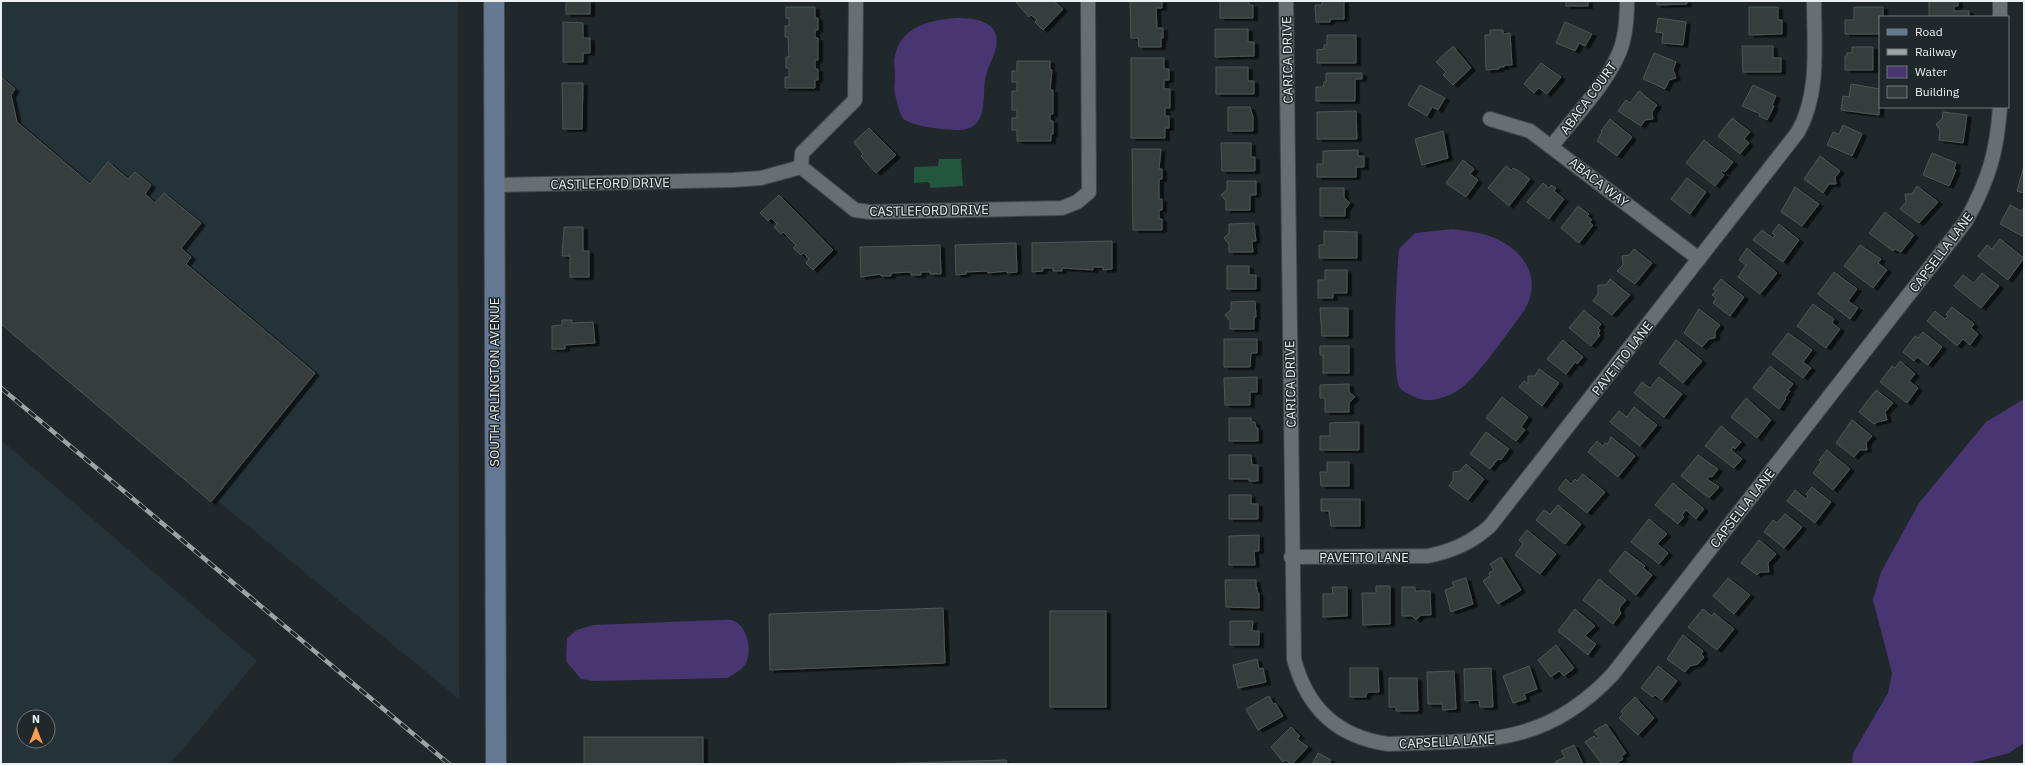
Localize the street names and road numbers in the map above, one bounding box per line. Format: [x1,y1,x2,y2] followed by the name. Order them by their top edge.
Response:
[1278,16,1297,104] street label: CARICA DRIVE
[1556,58,1621,138] street label: ABACA COURT
[1565,154,1632,211] street label: ABACA WAY
[550,174,670,193] street label: CASTLEFORD DRIVE
[869,201,989,220] street label: CASTLEFORD DRIVE
[1906,209,1977,296] street label: CAPSELLA LANE
[486,298,503,466] street label: SOUTH ARLINGTON AVENUE
[1588,318,1657,399] street label: PAVETTO LANE
[1281,340,1300,428] street label: CARICA DRIVE
[1706,465,1779,551] street label: CAPSELLA LANE
[1319,549,1409,566] street label: PAVETTO LANE
[1399,731,1495,752] street label: CAPSELLA LANE

